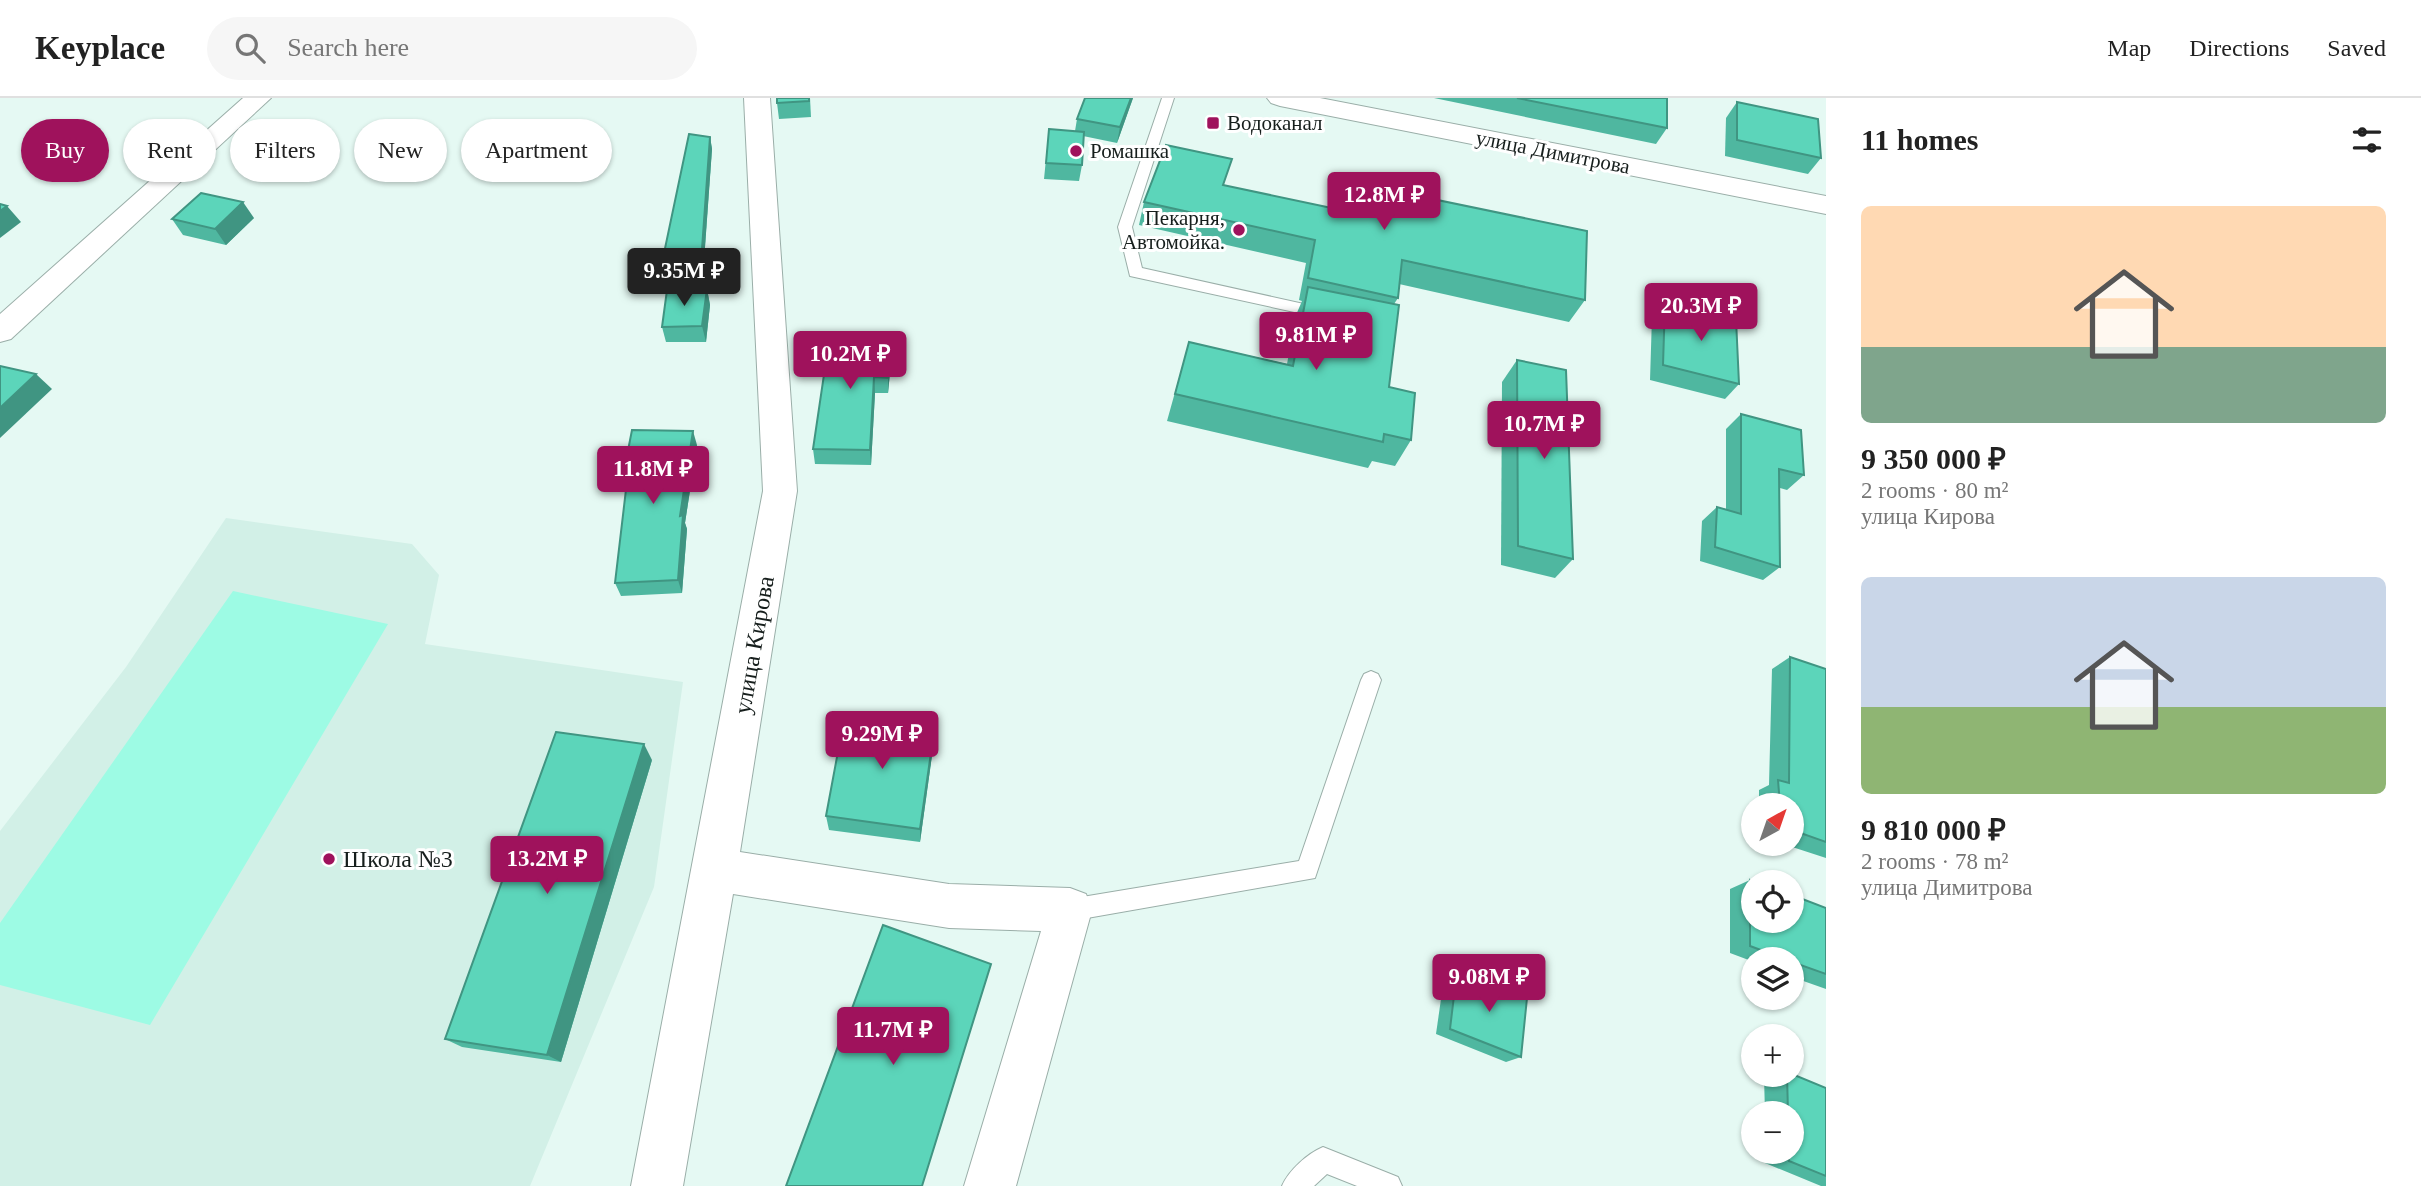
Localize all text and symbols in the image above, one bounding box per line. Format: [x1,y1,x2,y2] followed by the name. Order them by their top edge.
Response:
[207,17,697,80] search box
[231,29,269,67] icon: search
[35,30,165,66] text: Keyplace
[287,33,409,62] text: Search here
[2107,35,2151,61] text: Map
[2189,35,2289,61] text: Directions
[2327,35,2386,61] text: Saved
[1227,111,1323,135] place label: Водоканал
[1205,115,1221,131] marker: Водоканал
[21,119,109,182] chip: Buy
[123,119,216,182] chip: Rent
[230,119,340,182] chip: Filters
[354,119,447,182] chip: New
[461,119,612,182] chip: Apartment
[2348,121,2386,159] icon: filters
[1861,123,1979,156] text: 11 homes
[1474,125,1633,179] street label: улица Димитрова
[1090,139,1170,163] place label: Ромашка
[1068,143,1084,159] marker: Ромашка
[1319,172,1449,232] pin: 12.8M ₽
[1343,182,1425,207] text: 12.8M ₽
[1122,206,1225,254] place label: Пекарня, Автомойка.
[1231,222,1247,238] marker: Пекарня, Автомойка.
[619,248,749,308] pin: 9.35M ₽
[2061,251,2187,377] icon: home
[643,258,725,283] text: 9.35M ₽
[1636,284,1766,343] pin: 20.3M ₽
[1660,293,1742,318] text: 20.3M ₽
[1251,313,1381,372] pin: 9.81M ₽
[1275,322,1357,347] text: 9.81M ₽
[785,331,915,391] pin: 10.2M ₽
[809,341,891,366] text: 10.2M ₽
[1479,402,1609,461] pin: 10.7M ₽
[1503,411,1585,436] text: 10.7M ₽
[1861,442,2006,475] text: 9 350 000 ₽
[588,446,718,506] pin: 11.8M ₽
[613,456,693,481] text: 11.8M ₽
[1861,478,2008,503] text: 2 rooms · 80 m²
[1861,504,1995,529] text: улица Кирова
[729,574,779,716] street label: улица Кирова
[2061,622,2187,748] icon: home
[817,712,947,771] pin: 9.29M ₽
[841,721,923,746] text: 9.29M ₽
[1741,793,1804,856] north arrow
[1741,793,1804,1164] map controls
[1861,813,2006,846] text: 9 810 000 ₽
[482,836,612,896] pin: 13.2M ₽
[343,846,453,872] place label: Школа №3
[506,846,588,871] text: 13.2M ₽
[1861,849,2008,874] text: 2 rooms · 78 m²
[321,851,337,867] marker: Школа №3
[1741,870,1804,933] button: locate
[1861,875,2033,900] text: улица Димитрова
[1741,947,1804,1010] button: layers
[1424,954,1554,1014] pin: 9.08M ₽
[1448,964,1530,989] text: 9.08M ₽
[828,1007,958,1067] pin: 11.7M ₽
[853,1017,933,1042] text: 11.7M ₽
[1741,1024,1804,1087] button: +
[1741,1101,1804,1164] button: −

